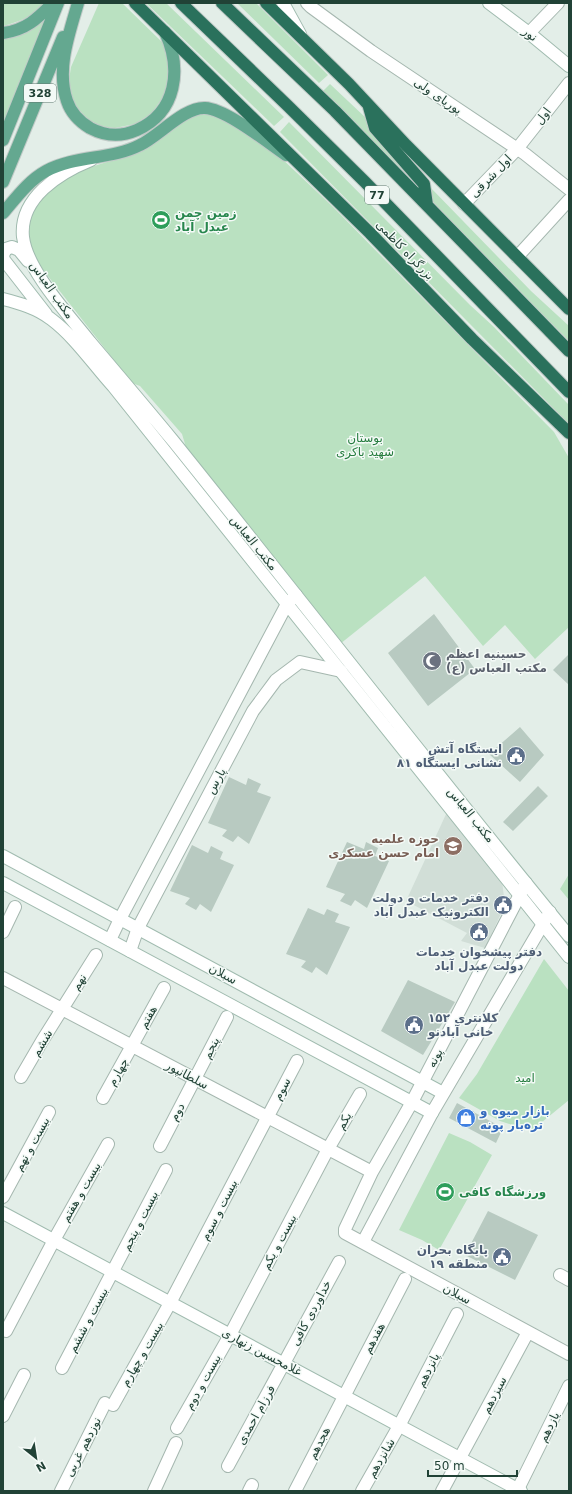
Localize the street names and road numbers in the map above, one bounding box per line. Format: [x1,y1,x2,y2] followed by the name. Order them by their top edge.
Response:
[518,23,540,45] street label: نور
[411,75,465,118] street label: پوریای ولی
[24,84,56,102] road number: 328
[532,105,555,128] street label: اول
[467,152,516,201] street label: اول شرقی
[365,186,389,204] road number: 77
[372,217,437,283] street label: بزرگراه کاظمی
[26,259,77,322] street label: مکتب العباس
[227,513,281,574] street label: مکتب العباس
[203,766,230,797] street label: پارس
[444,785,498,846] street label: مکتب العباس
[207,961,239,987] street label: سبلان
[69,971,89,993] street label: نهم
[136,1003,160,1031] street label: هفتم
[29,1027,55,1059] street label: ششم
[200,1035,222,1061] street label: پنجم
[424,1046,447,1070] street label: پونه
[105,1056,132,1089] street label: چهارم
[162,1057,211,1093] street label: سلطانپور
[270,1075,295,1103] street label: سوم
[166,1101,188,1124] street label: دوم
[333,1110,355,1132] street label: یکم
[11,1114,53,1174] street label: بیست و نهم
[58,1160,105,1225] street label: بیست و هفتم
[198,1177,241,1243] street label: بیست و سوم
[119,1189,162,1254] street label: بیست و پنجم
[259,1212,300,1273] street label: بیست و یکم
[288,1278,335,1349] street label: خداوردی کافی
[441,1281,473,1307] street label: سبلان
[65,1285,112,1355] street label: بیست و ششم
[118,1319,167,1389] street label: بیست و چهارم
[360,1320,388,1356] street label: هفدهم
[219,1325,304,1380] street label: غلامحسین زنهاری
[413,1351,443,1390] street label: پانزدهم
[182,1352,225,1413] street label: بیست و دوم
[478,1374,510,1416] street label: سیزدهم
[234,1383,279,1448] street label: فرزام احمدی
[536,1409,563,1445] street label: یازدهم
[62,1415,105,1480] street label: نوزدهم غربی
[305,1424,333,1462] street label: هجدهم
[364,1436,399,1481] street label: شانزدهم

